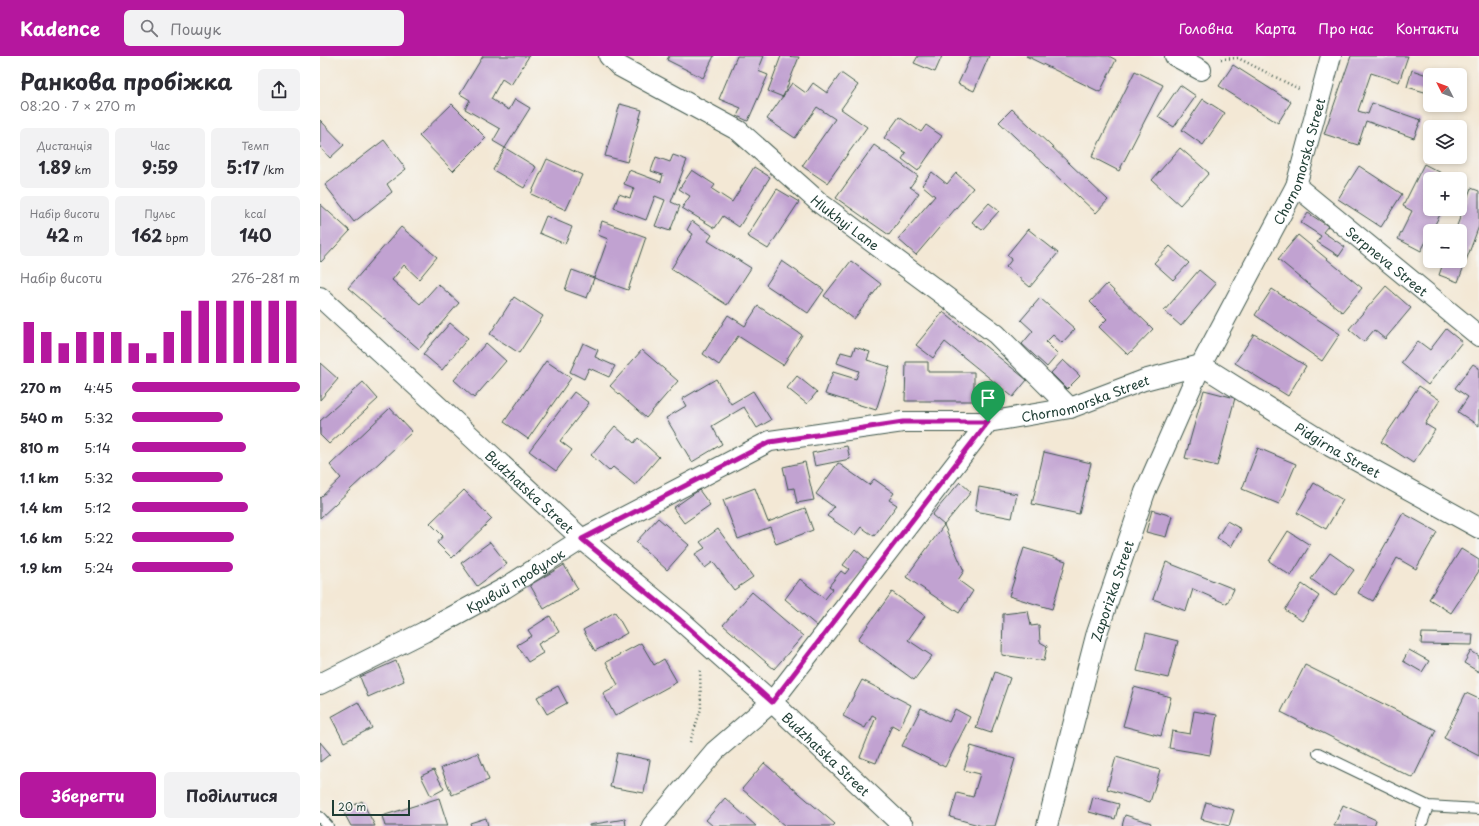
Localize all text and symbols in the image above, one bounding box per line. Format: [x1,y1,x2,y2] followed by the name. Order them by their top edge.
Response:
[124,10,404,46] search box
[20,14,100,42] text: Kadence
[138,17,160,39] icon: search
[170,17,221,40] text: Пошук
[1179,18,1233,39] text: Головна
[1255,18,1296,39] text: Карта
[1318,18,1374,39] text: Про нас
[1396,18,1459,39] text: Контакти
[20,64,233,97] text: Ранкова пробіжка
[1423,68,1467,112] north arrow
[1423,68,1467,268] map controls
[258,69,300,111] button: share
[20,96,136,115] text: 08:20 · 7 × 270 m
[1268,96,1329,228] street label: Chornomorska Street
[1423,120,1467,164] button: layers
[37,137,92,154] text: Дистанція
[150,137,170,154] text: Час
[241,137,269,154] text: Темп
[38,154,71,180] text: 1.89
[142,154,178,180] text: 9:59
[226,154,260,180] text: 5:17
[71,161,91,178] text: km
[260,161,284,178] text: /km
[1423,172,1467,216] button: +
[807,190,884,254] street label: Hlukhyi Lane
[30,205,99,222] text: Набір висоти
[144,205,176,222] text: Пульс
[244,205,266,222] text: kcal
[1342,221,1432,300] street label: Serpneva Street
[46,222,69,248] text: 42
[131,222,162,248] text: 162
[239,222,272,248] text: 140
[1423,224,1467,268] button: −
[69,229,83,246] text: m
[162,229,189,246] text: bpm
[20,268,102,287] text: Набір висоти
[231,268,300,287] text: 276–281 m
[1020,370,1151,426] street label: Chornomorska Street
[20,378,61,397] text: 270 m
[84,378,113,397] text: 4:45
[971,381,1005,422] pin
[977,387,999,409] icon: arrive
[20,408,63,427] text: 540 m
[84,408,114,427] text: 5:32
[1292,417,1384,482] street label: Pidgirna Street
[20,438,59,457] text: 810 m
[84,438,111,457] text: 5:14
[482,445,579,537] street label: Budzhatska Street
[20,468,59,487] text: 1.1 km
[84,468,114,487] text: 5:32
[20,498,63,517] text: 1.4 km
[84,498,111,517] text: 5:12
[20,528,62,547] text: 1.6 km
[84,528,114,547] text: 5:22
[1086,538,1137,643] street label: Zaporizka Street
[463,543,568,617] street label: Кривий провулок
[20,558,62,577] text: 1.9 km
[84,558,114,577] text: 5:24
[778,707,875,800] street label: Budzhatska Street
[20,772,156,818] button: Зберегти
[164,772,300,818] button: Поділитися
[332,798,410,817] scale bar
[338,798,366,815] text: 20 m

